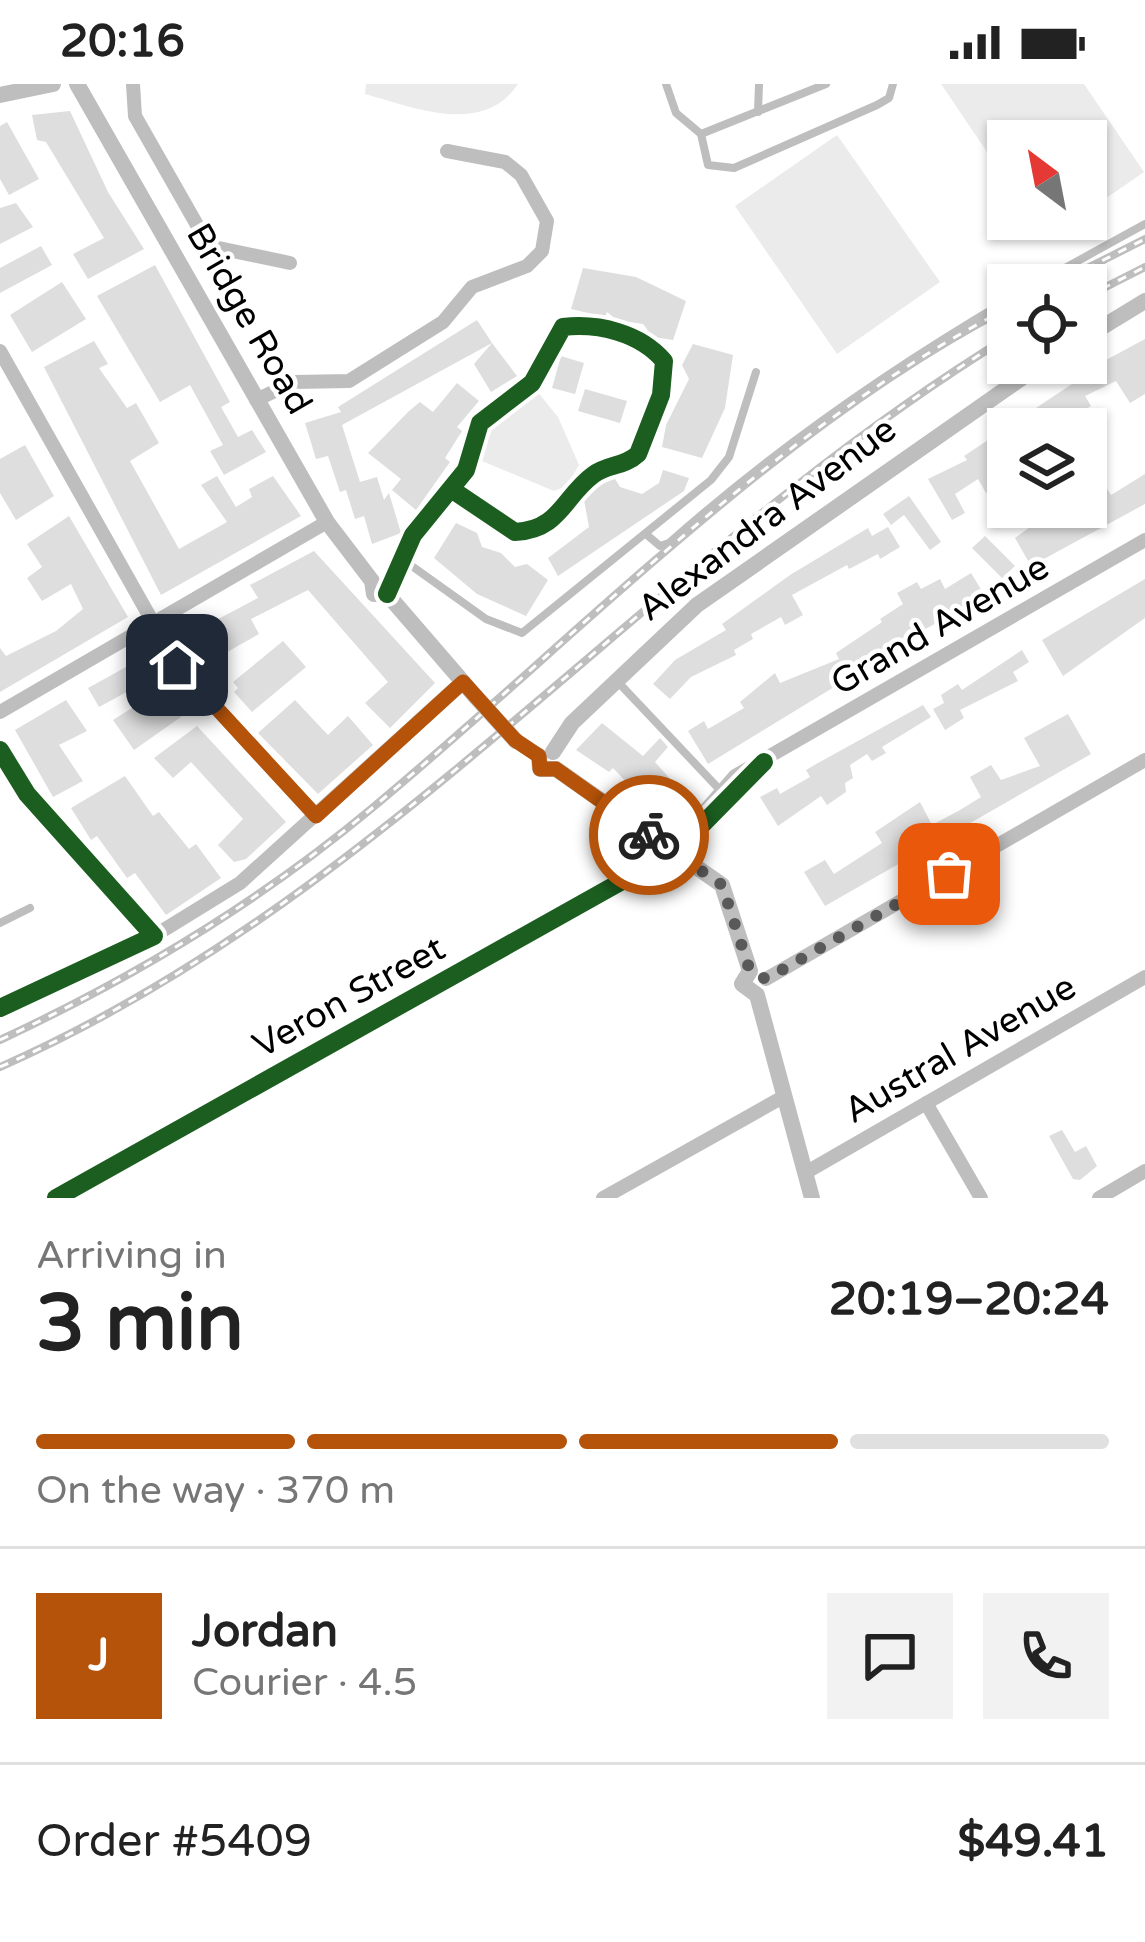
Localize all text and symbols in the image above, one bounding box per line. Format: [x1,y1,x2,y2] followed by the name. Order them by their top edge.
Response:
[60,15,185,69] text: 20:16
[987,120,1107,240] north arrow
[987,120,1107,528] map controls
[177,216,321,422] street label: Bridge Road
[987,264,1107,384] button: locate
[629,408,905,630] street label: Alexandra Avenue
[987,408,1107,528] button: layers
[824,545,1056,705] street label: Grand Avenue
[126,614,228,716] pin
[144,632,210,698] icon: home
[589,775,709,895] courier
[616,802,682,868] icon: bike
[898,823,1000,925] pin
[916,841,982,907] icon: bag
[246,927,452,1067] street label: Veron Street
[837,965,1083,1133] street label: Austral Avenue
[36,1232,227,1279] text: Arriving in
[829,1273,1109,1327] text: 20:19–20:24
[36,1277,244,1371] text: 3 min
[36,1467,395,1514] text: On the way · 370 m
[827,1593,953,1719] button: chat
[983,1593,1109,1719] button: phone
[192,1605,338,1659] text: Jordan
[89,1629,109,1683] text: J
[192,1659,417,1706] text: Courier · 4.5
[36,1815,312,1869] text: Order #5409
[957,1815,1109,1869] text: $49.41

